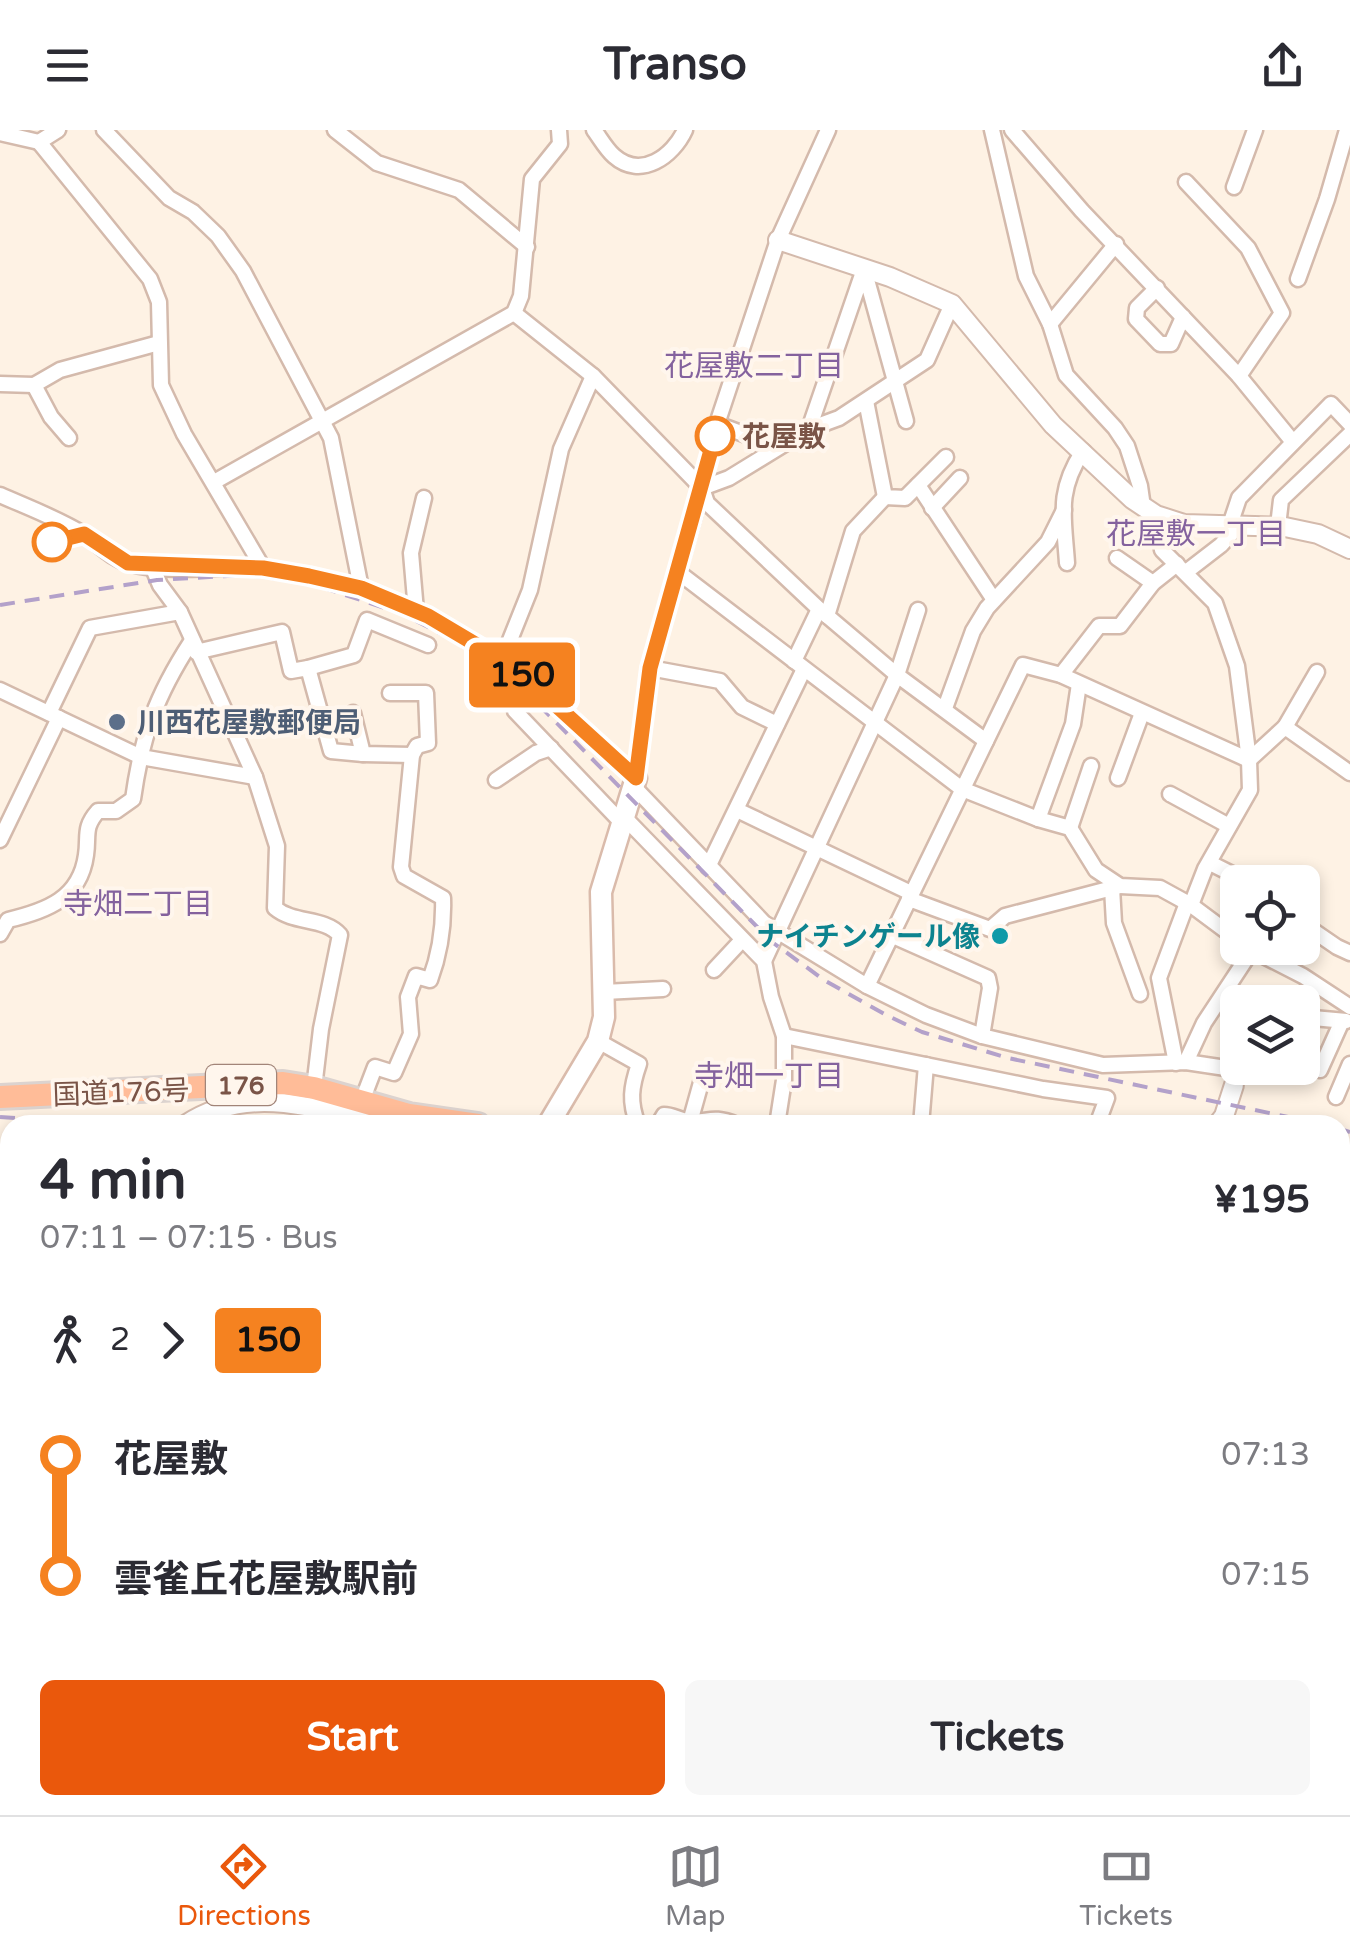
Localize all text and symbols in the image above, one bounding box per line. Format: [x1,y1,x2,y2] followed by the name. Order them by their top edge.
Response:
[40,38,95,93] icon: menu
[603,38,747,92] text: Transo
[1255,38,1310,93] icon: share
[664,348,844,385] district label: 花屋敷二丁目
[696,417,734,455] marker: 花屋敷
[742,420,826,454] place label: 花屋敷
[1106,516,1286,553] district label: 花屋敷一丁目
[33,523,71,561] unlabelled marker
[464,642,580,708] line badge: 150
[489,654,555,696] text: 150
[137,706,361,740] place label: 川西花屋敷郵便局
[106,711,128,733] marker: 川西花屋敷郵便局
[1220,865,1320,1085] map controls
[1220,865,1320,965] button: locate
[63,886,213,923] district label: 寺畑二丁目
[756,920,980,954] place label: ナイチンゲール像
[989,925,1011,947] marker: ナイチンゲール像
[1220,985,1320,1085] button: layers
[694,1058,844,1095] district label: 寺畑一丁目
[206,1065,276,1105] road number: 176
[52,1074,190,1112] street label: 国道176号
[40,1148,187,1214] text: 4 min
[1213,1177,1310,1223] text: ¥195
[40,1219,338,1257] text: 07:11 – 07:15 · Bus
[40,1313,95,1368] icon: walk
[145,1313,200,1368] icon: forward
[235,1319,301,1361] text: 150
[110,1321,130,1359] text: 2
[1221,1436,1310,1474] text: 07:13
[114,1437,228,1483] text: 花屋敷
[1221,1556,1310,1594] text: 07:15
[114,1557,418,1603] text: 雲雀丘花屋敷駅前
[40,1680,665,1795] button: Start
[685,1680,1310,1795] button: Tickets
[177,1839,311,1933] tab: Directions
[665,1839,725,1933] tab: Map
[1079,1839,1173,1933] tab: Tickets

